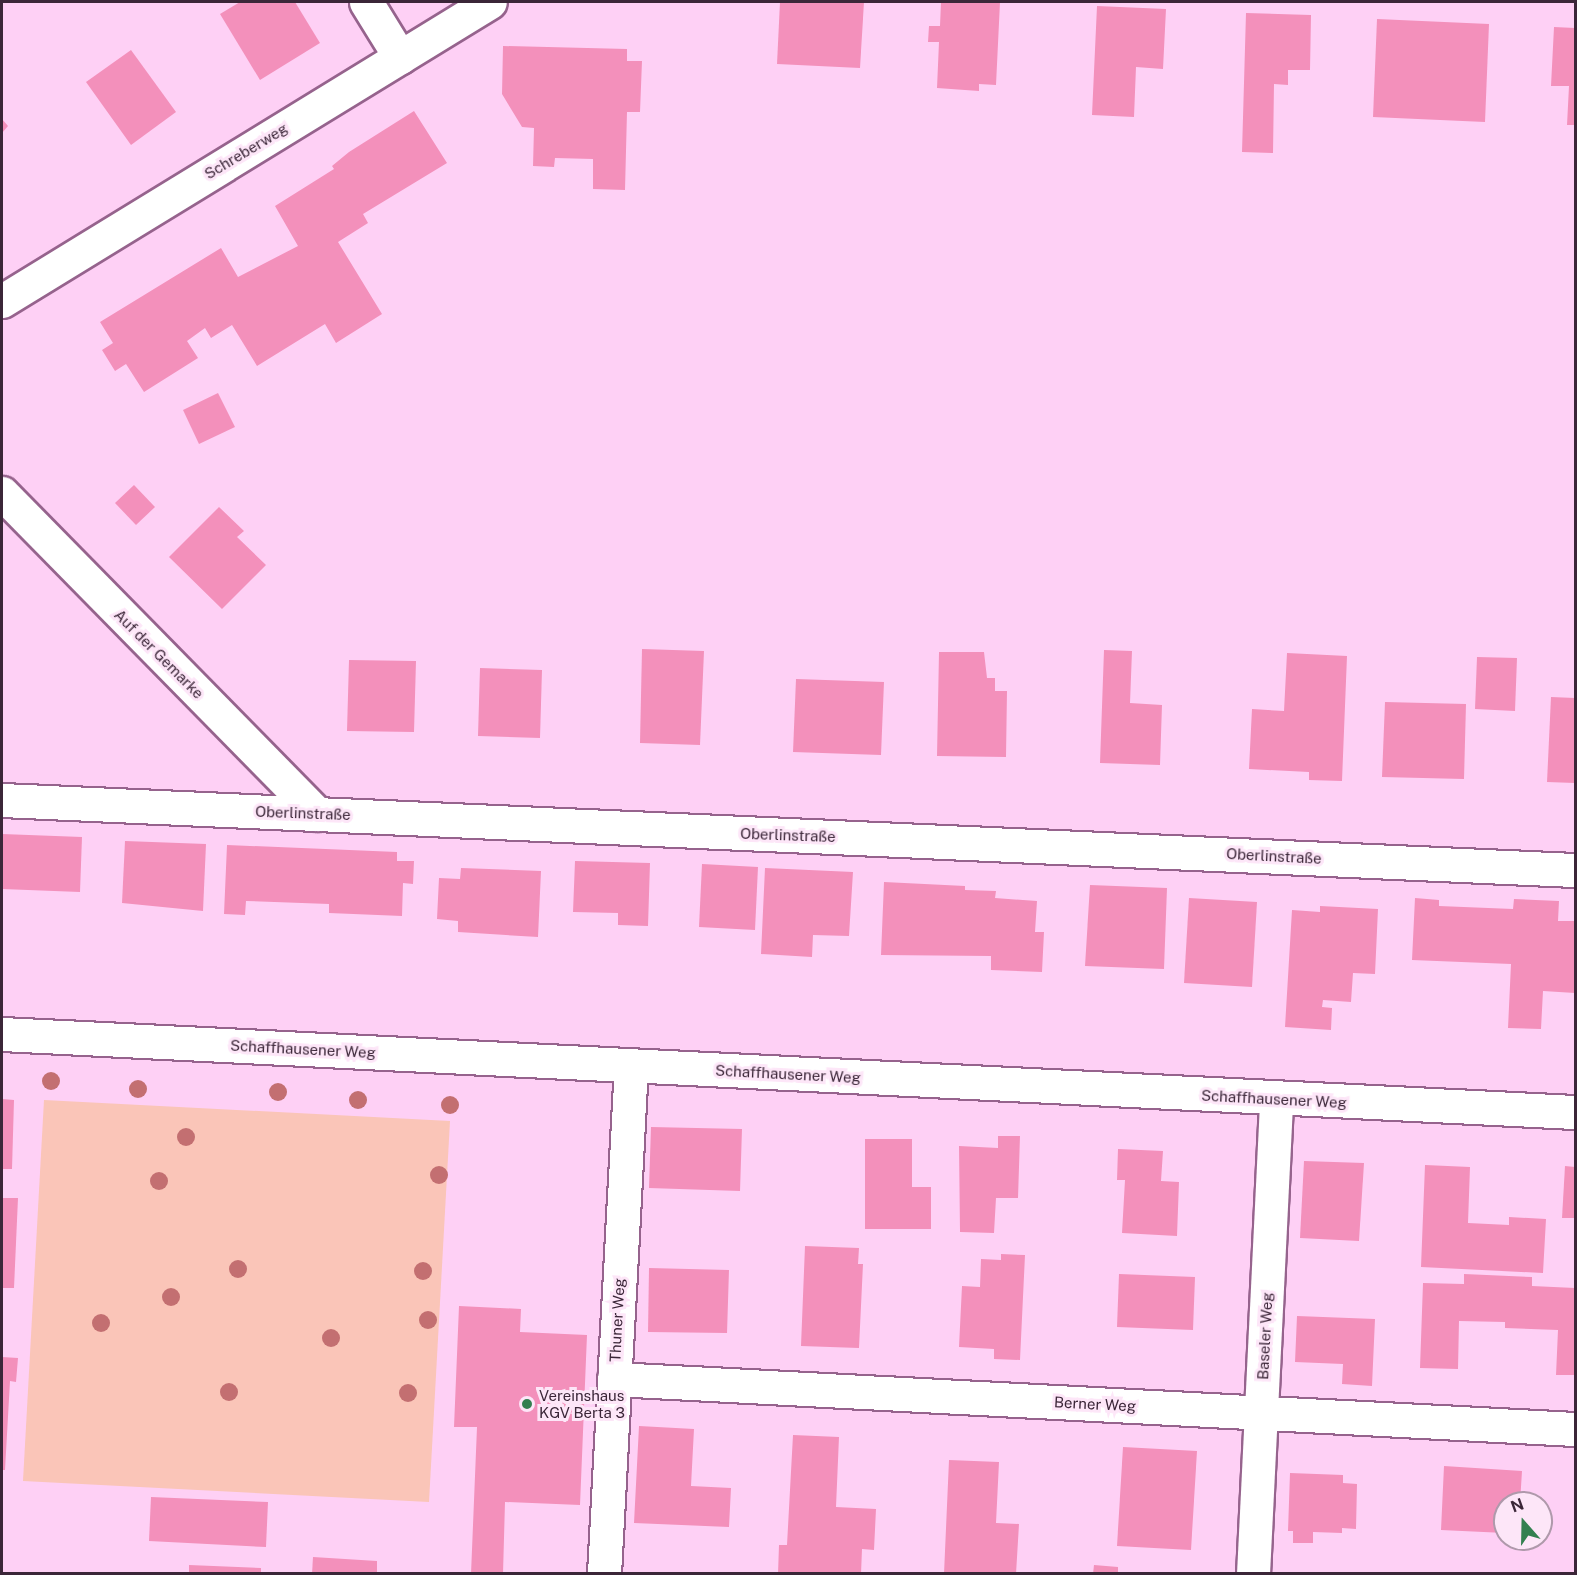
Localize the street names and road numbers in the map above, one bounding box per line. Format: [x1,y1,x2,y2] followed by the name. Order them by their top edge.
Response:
[201,119,291,183] street label: Schreberweg
[111,606,207,702] street label: Auf der Gemarke
[255,802,351,824] street label: Oberlinstraße
[740,824,836,846] street label: Oberlinstraße
[1226,845,1322,867] street label: Oberlinstraße
[230,1036,376,1062] street label: Schaffhausener Weg
[715,1061,861,1087] street label: Schaffhausener Weg
[1201,1086,1347,1112] street label: Schaffhausener Weg
[606,1277,628,1363] street label: Thuner Weg
[1254,1292,1276,1380] street label: Baseler Weg
[1053,1393,1137,1415] street label: Berner Weg

